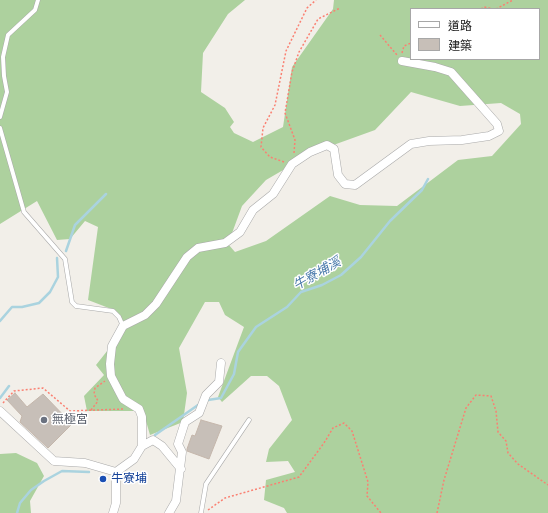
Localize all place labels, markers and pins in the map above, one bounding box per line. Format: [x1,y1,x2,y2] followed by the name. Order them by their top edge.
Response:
[52,413,88,427] place label: 無極宮
[39,415,49,425] marker: 無極宮
[111,472,147,486] place label: 牛寮埔
[98,474,108,484] marker: 牛寮埔

